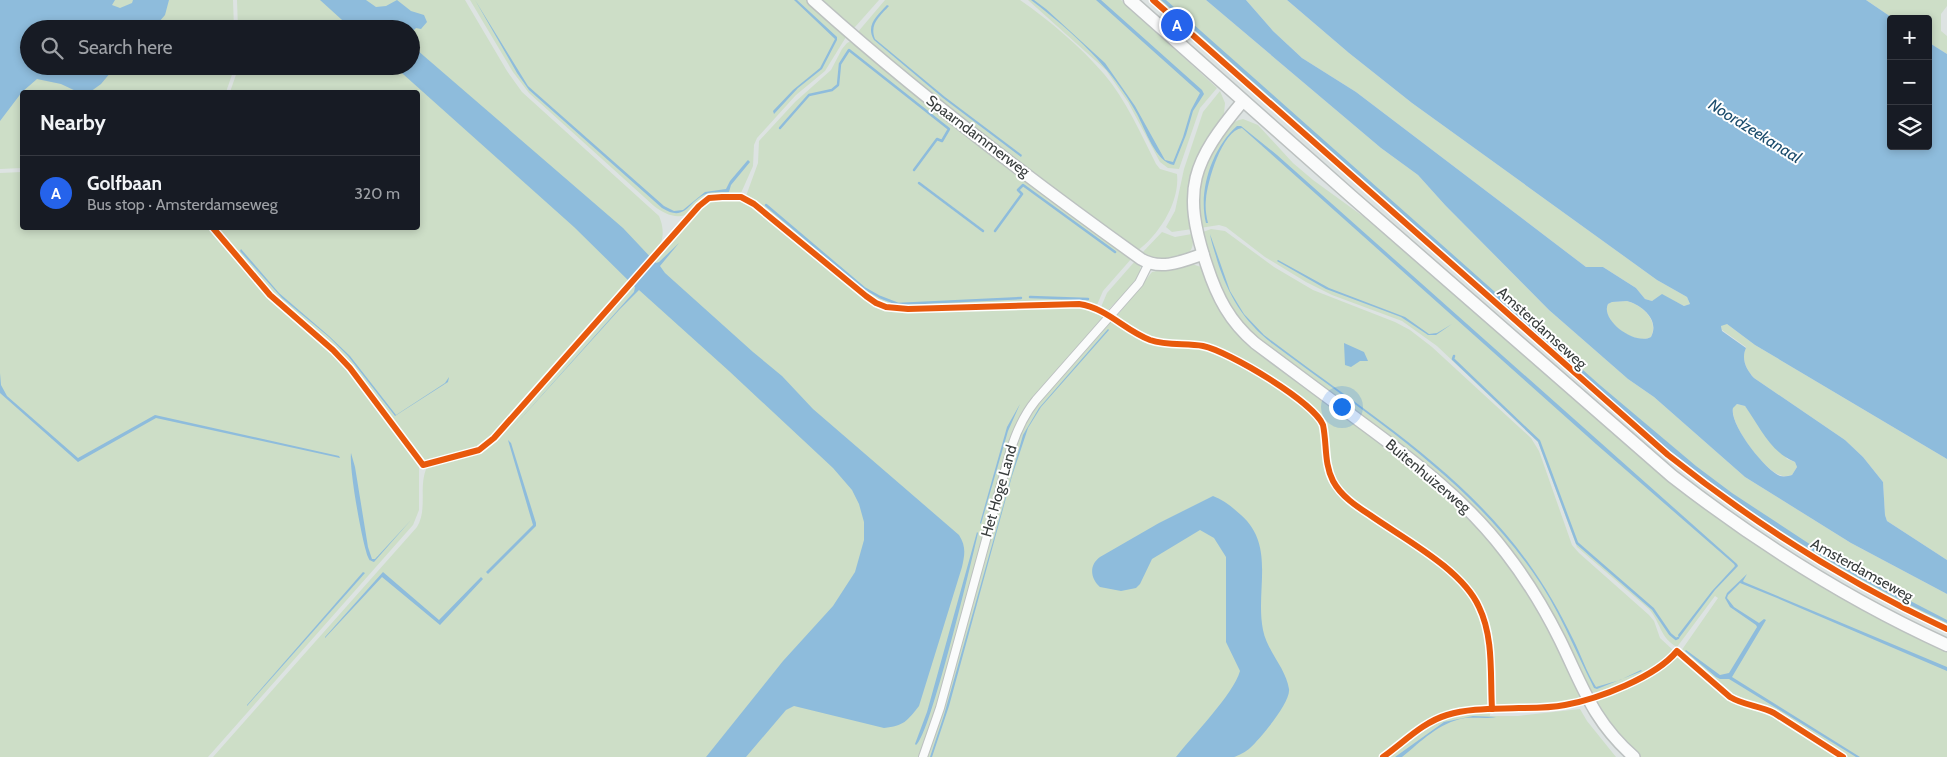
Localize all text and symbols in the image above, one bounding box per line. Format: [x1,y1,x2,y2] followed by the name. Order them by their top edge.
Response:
[1161,6,1193,44] pin: A
[1887,15,1932,150] map controls
[1887,15,1932,60] button: +
[20,20,420,75] search box
[38,34,66,62] icon: search
[78,36,172,59] text: Search here
[1887,60,1932,105] button: −
[923,91,1034,181] street label: Spaarndammerweg
[1705,95,1805,167] water label: Noordzeekanaal
[1887,105,1932,150] button: layers
[40,110,106,135] text: Nearby
[87,172,162,195] text: Golfbaan
[51,184,61,203] text: A
[354,184,400,203] text: 320 m
[87,195,278,214] text: Bus stop · Amsterdamseweg
[1493,283,1591,373] street label: Amsterdamseweg
[1329,394,1355,420] your location
[1382,435,1475,517] street label: Buitenhuizerweg
[977,443,1021,539] street label: Het Hoge Land
[1808,534,1917,606] street label: Amsterdamseweg

